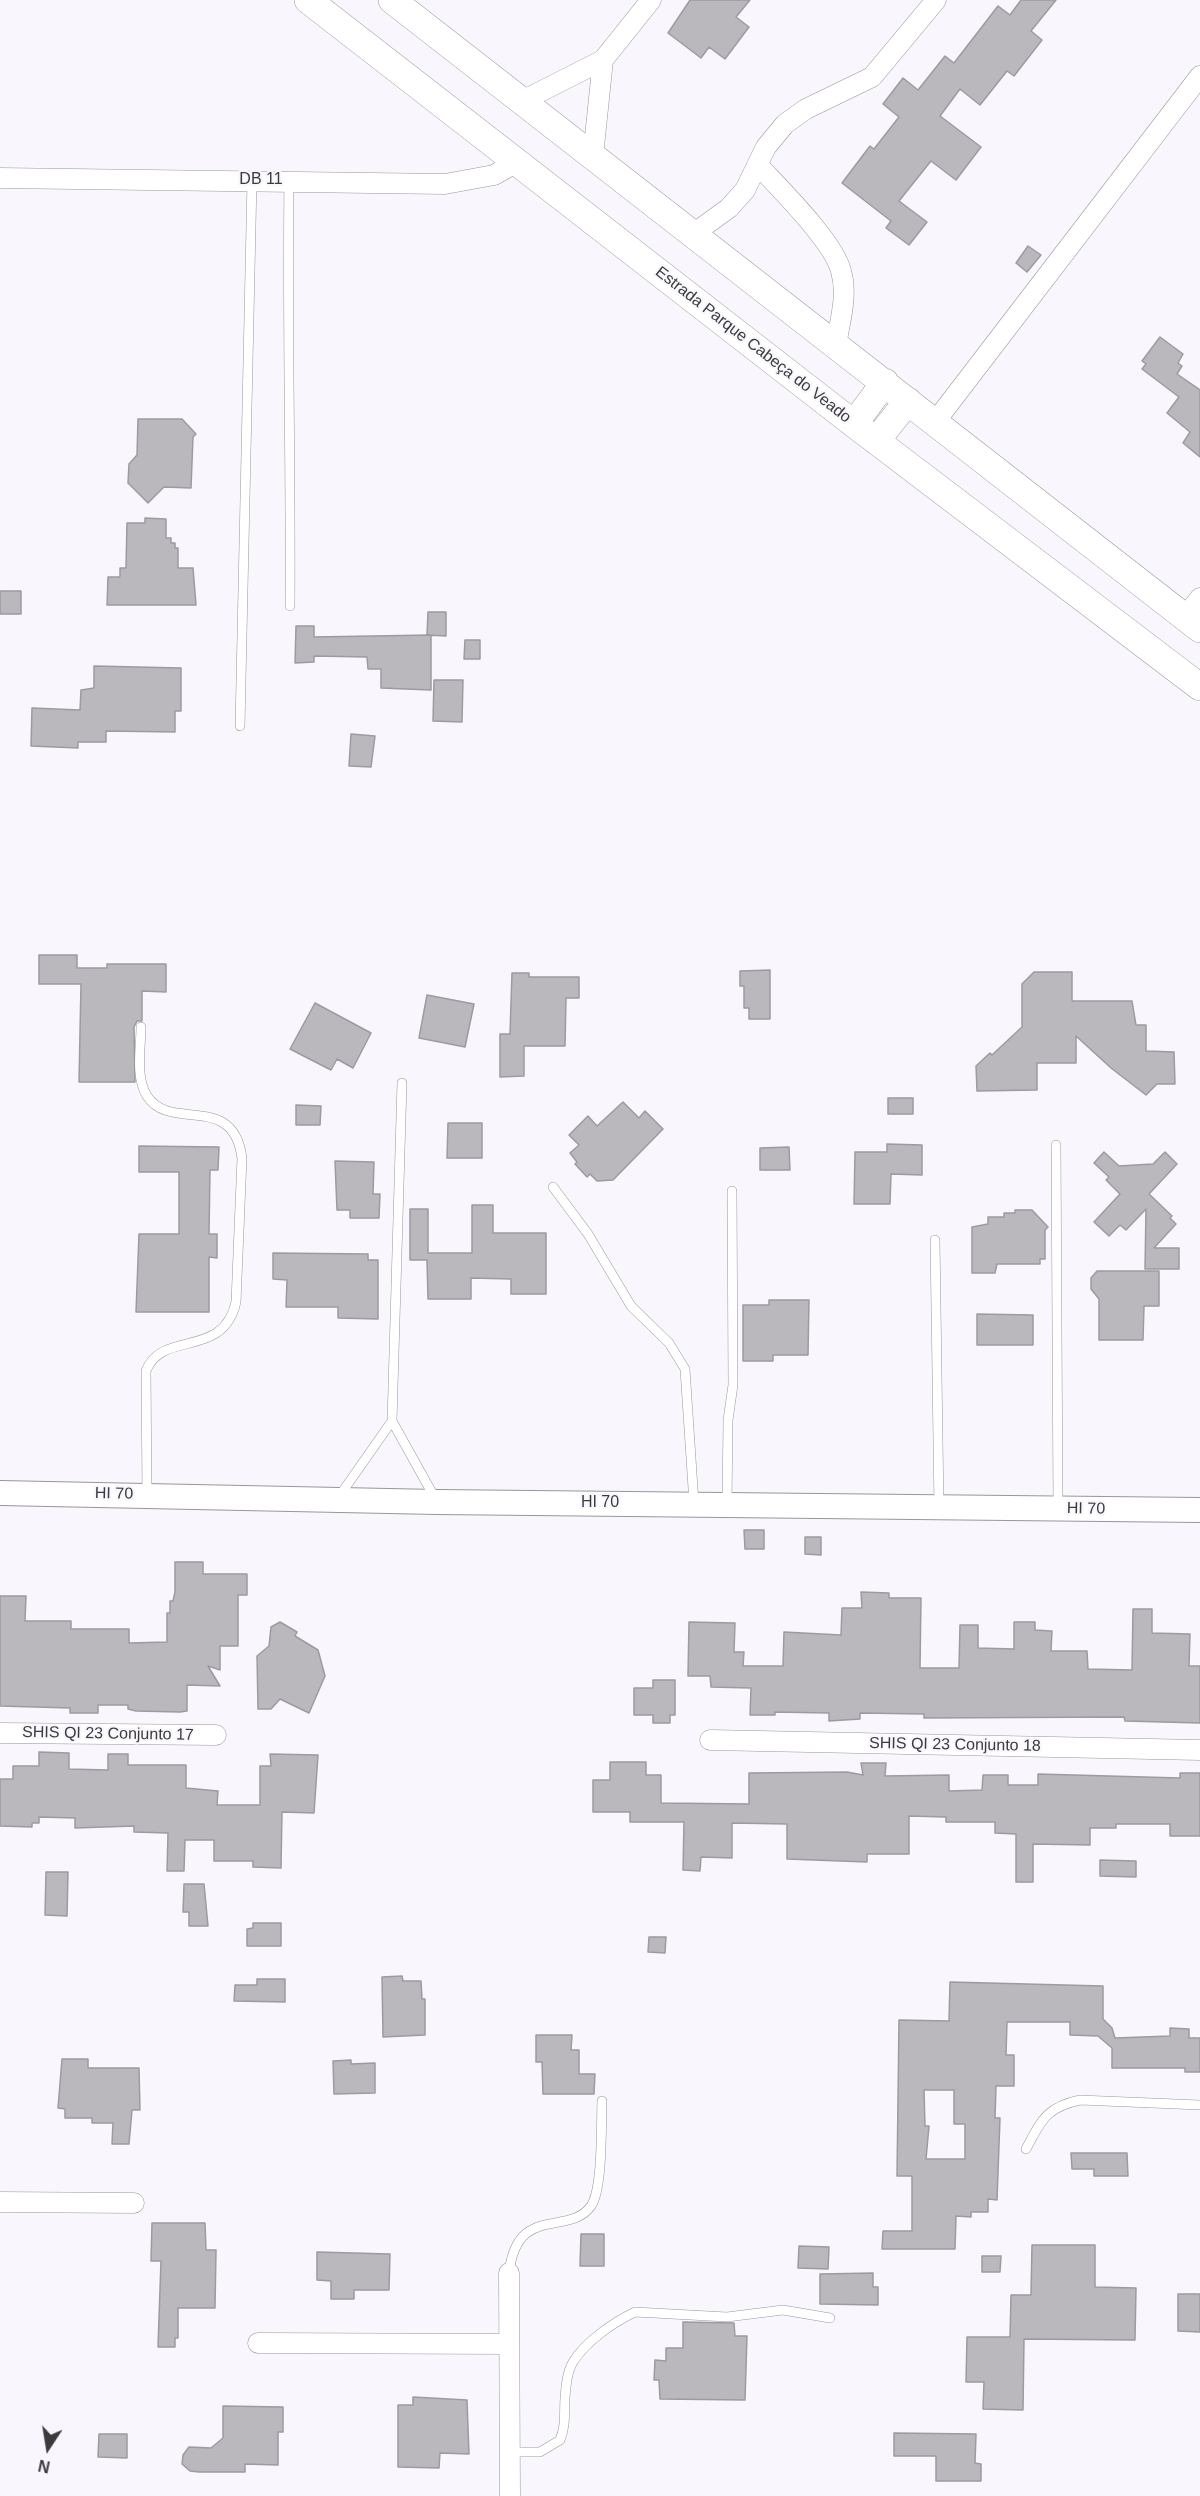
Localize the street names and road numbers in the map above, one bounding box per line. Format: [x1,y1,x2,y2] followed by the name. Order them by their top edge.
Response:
[239,170,283,190] street label: DB 11
[651,263,855,427] street label: Estrada Parque Cabeça do Veado
[95,1484,133,1504] street label: HI 70
[581,1493,619,1513] street label: HI 70
[1067,1499,1105,1519] street label: HI 70
[22,1723,194,1745] street label: SHIS QI 23 Conjunto 17
[869,1734,1041,1756] street label: SHIS QI 23 Conjunto 18

